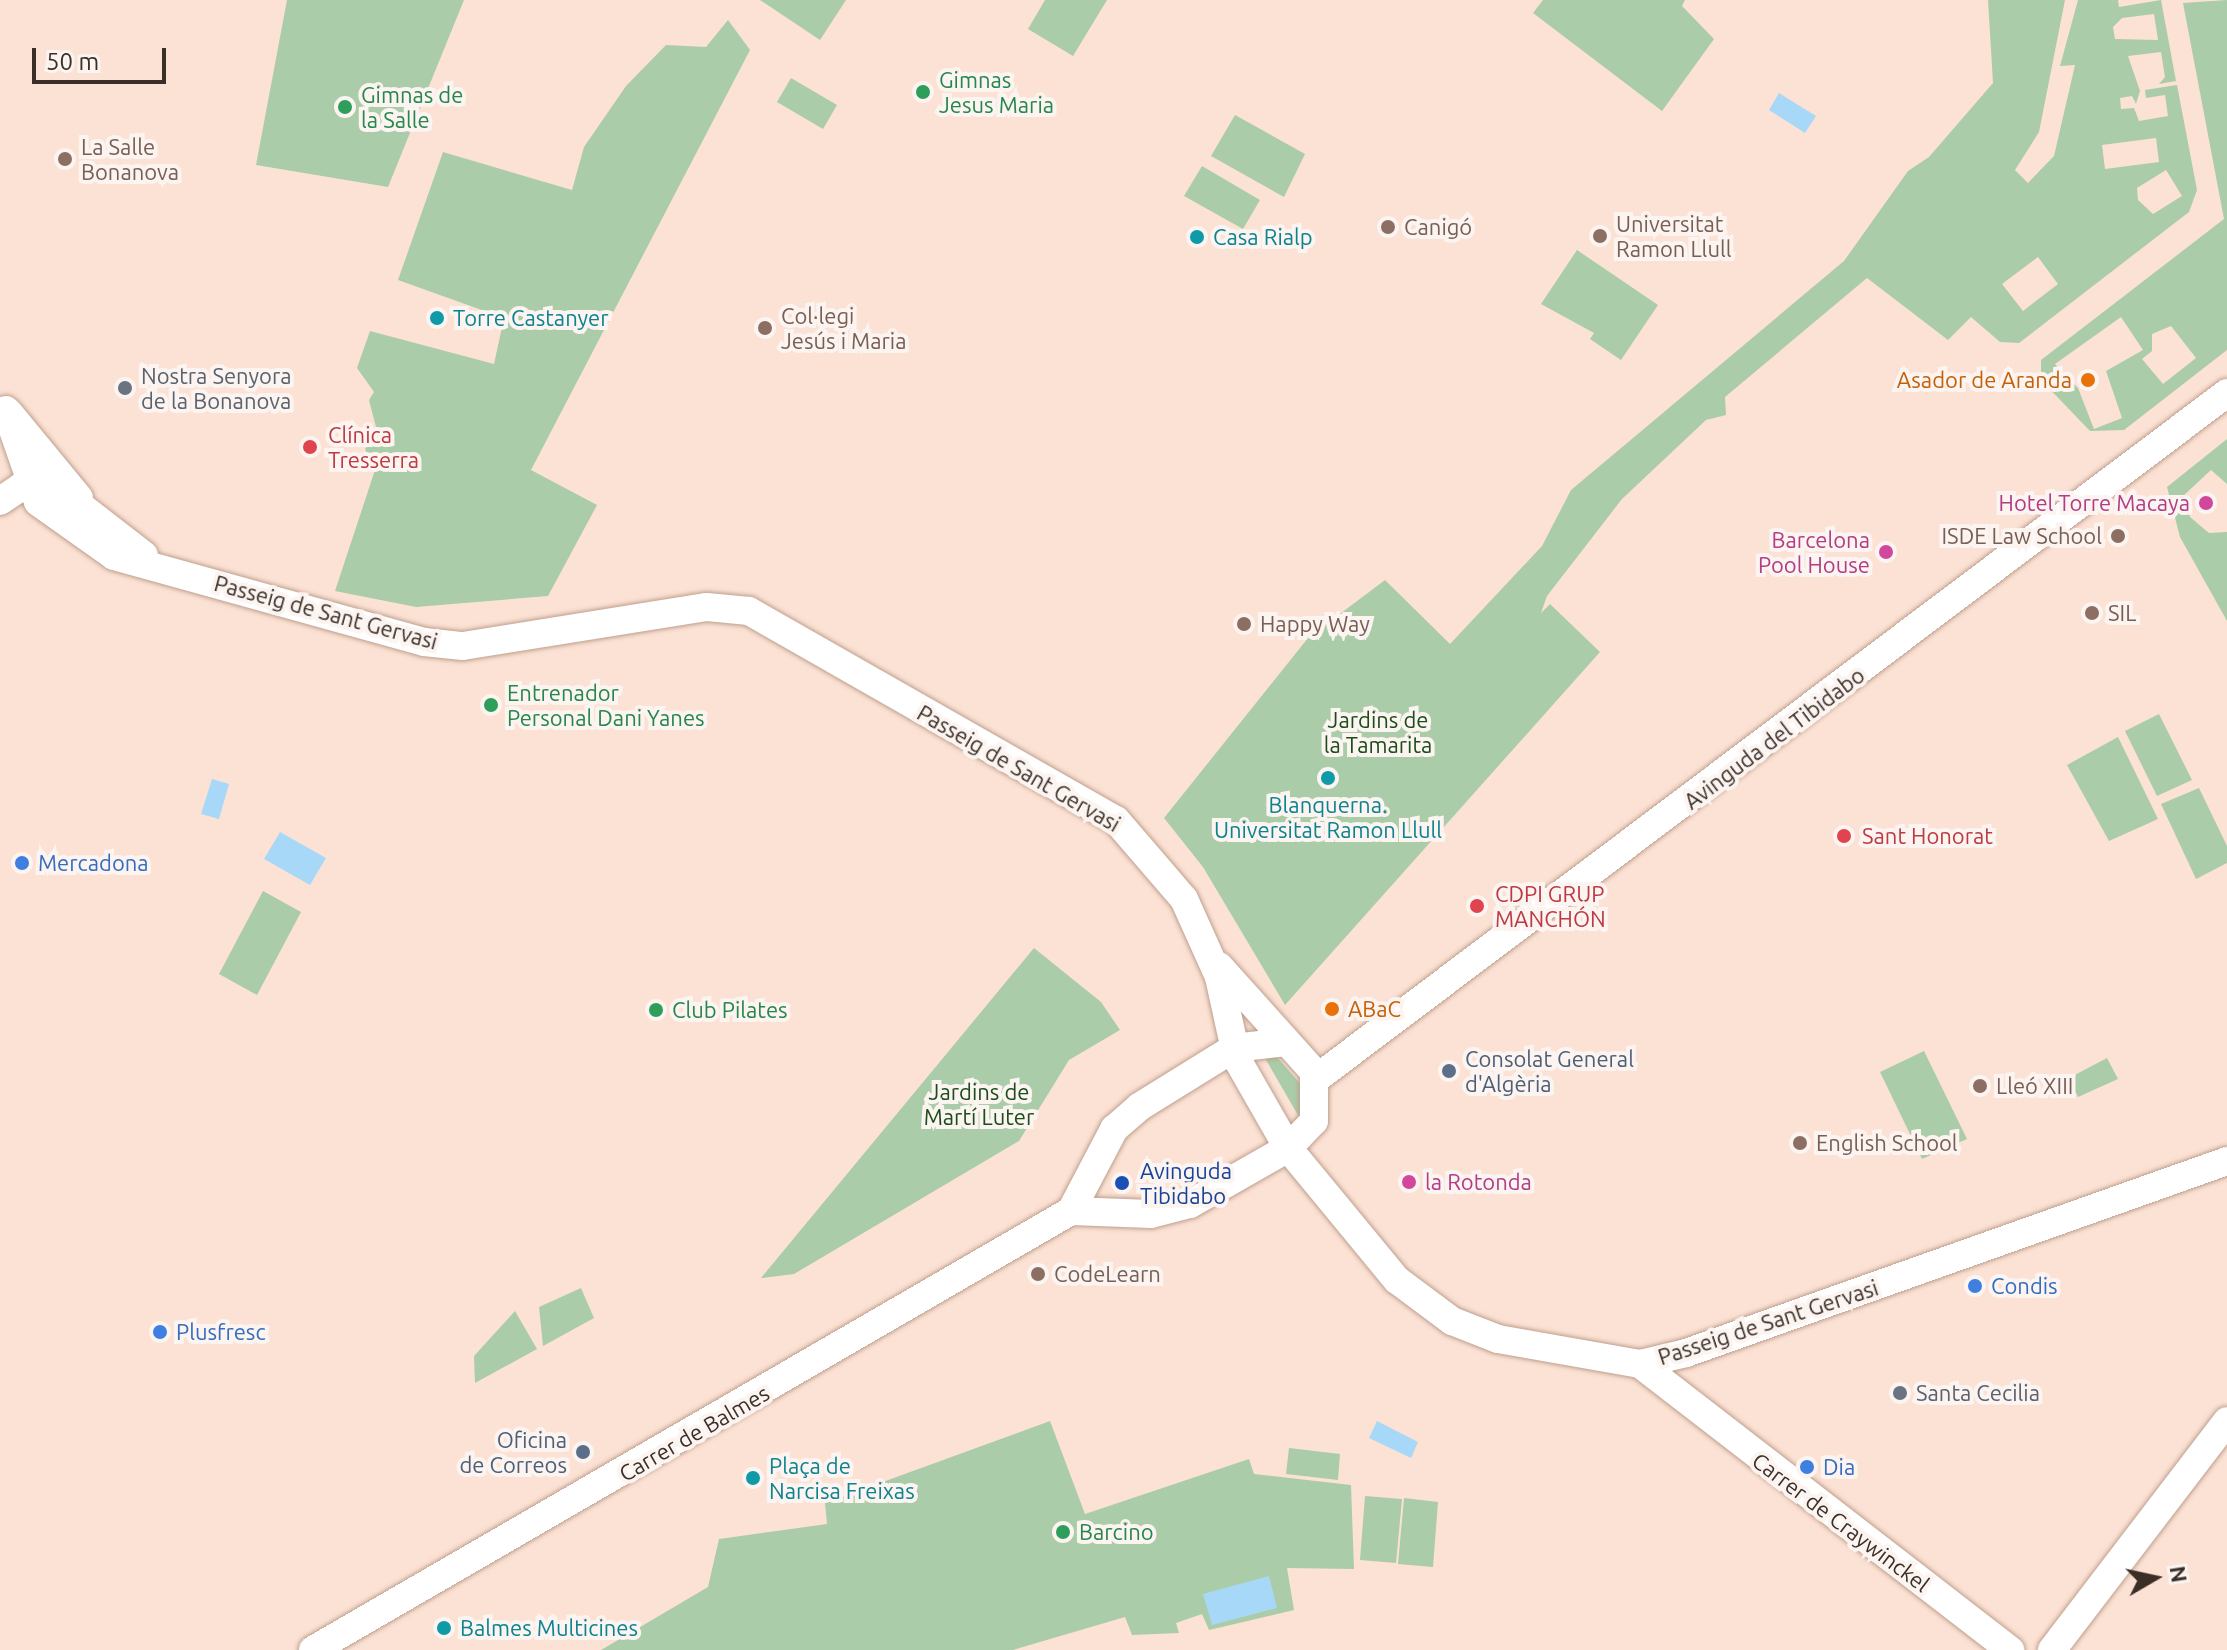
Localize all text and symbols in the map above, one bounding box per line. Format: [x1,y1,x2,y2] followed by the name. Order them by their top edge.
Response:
[36,32,170,82] scale bar
[46,48,99,75] text: 50 m
[939,66,1054,118] place label: Gimnas Jesus Maria
[361,81,463,132] place label: Gimnas de la Salle
[914,83,932,101] marker: Gimnas Jesus Maria
[336,98,354,116] marker: Gimnas de la Salle
[81,133,179,184] place label: La Salle Bonanova
[56,150,74,168] marker: La Salle Bonanova
[1616,210,1731,262] place label: Universitat Ramon Llull
[1404,214,1472,240] place label: Canigó
[1379,218,1397,236] marker: Canigó
[1213,224,1313,250] place label: Casa Rialp
[1591,227,1609,245] marker: Universitat Ramon Llull
[1188,228,1206,246] marker: Casa Rialp
[781,302,906,354] place label: Col·legi Jesús i Maria
[453,305,609,331] place label: Torre Castanyer
[428,309,446,327] marker: Torre Castanyer
[756,319,774,337] marker: Col·legi Jesús i Maria
[141,362,292,414] place label: Nostra Senyora de la Bonanova
[1897,367,2072,393] place label: Asador de Aranda
[2079,371,2097,389] marker: Asador de Aranda
[116,379,134,397] marker: Nostra Senyora de la Bonanova
[328,421,419,472] place label: Clínica Tresserra
[299,436,321,458] marker: Clínica Tresserra
[1999,490,2190,516] place label: Hotel Torre Macaya
[2197,494,2215,512] marker: Hotel Torre Macaya
[1941,523,2102,549] place label: ISDE Law School
[1758,526,1870,578] place label: Barcelona Pool House
[2109,527,2127,545] marker: ISDE Law School
[1877,543,1895,561] marker: Barcelona Pool House
[211,569,441,655] street label: Passeig de Sant Gervasi
[2108,600,2136,626] place label: SIL
[2083,604,2101,622] marker: SIL
[1260,611,1370,637] place label: Happy Way
[1235,615,1253,633] marker: Happy Way
[1679,662,1869,814] street label: Avinguda del Tibidabo
[507,679,705,730] place label: Entrenador Personal Dani Yanes
[482,696,500,714] marker: Entrenador Personal Dani Yanes
[913,699,1125,837] street label: Passeig de Sant Gervasi
[1324,706,1432,758] park label: Jardins de la Tamarita
[1319,769,1337,787] marker: Blanquerna. Universitat Ramon Llull
[1214,791,1442,842] place label: Blanquerna. Universitat Ramon Llull
[1862,823,1993,849] place label: Sant Honorat
[1833,825,1855,847] marker: Sant Honorat
[38,850,149,876] place label: Mercadona
[13,854,31,872] marker: Mercadona
[1495,880,1606,932] place label: CDPI GRUP MANCHÓN
[1466,895,1488,917] marker: CDPI GRUP MANCHÓN
[1348,996,1401,1022] place label: ABaC
[672,997,788,1023] place label: Club Pilates
[1323,1000,1341,1018] marker: ABaC
[647,1001,665,1019] marker: Club Pilates
[1465,1045,1634,1096] place label: Consolat General d'Algèria
[1440,1062,1458,1080] marker: Consolat General d'Algèria
[1996,1073,2073,1099] place label: Lleó XIII
[1971,1077,1989,1095] marker: Lleó XIII
[924,1078,1034,1130] park label: Jardins de Martí Luter
[1816,1130,1958,1156] place label: English School
[1791,1134,1809,1152] marker: English School
[1140,1157,1232,1208] place label: Avinguda Tibidabo
[1425,1169,1532,1195] place label: la Rotonda
[1111,1172,1133,1194] marker: Avinguda Tibidabo
[1400,1173,1418,1191] marker: la Rotonda
[1054,1261,1161,1287] place label: CodeLearn
[1029,1265,1047,1283] marker: CodeLearn
[1991,1273,2058,1299] place label: Condis
[1654,1274,1882,1370] street label: Passeig de Sant Gervasi
[1966,1277,1984,1295] marker: Condis
[176,1319,266,1345] place label: Plusfresc
[151,1323,169,1341] marker: Plusfresc
[614,1379,774,1487] street label: Carrer de Balmes
[1916,1380,2040,1406] place label: Santa Cecilia
[1891,1384,1909,1402] marker: Santa Cecilia
[459,1426,567,1478] place label: Oficina de Correos
[574,1443,592,1461] marker: Oficina de Correos
[1747,1447,1935,1597] street label: Carrer de Craywinckel
[769,1452,915,1504] place label: Plaça de Narcisa Freixas
[1823,1454,1855,1480] place label: Dia
[1798,1458,1816,1476] marker: Dia
[744,1469,762,1487] marker: Plaça de Narcisa Freixas
[1079,1519,1154,1545] place label: Barcino
[1054,1523,1072,1541] marker: Barcino
[2115,1538,2195,1618] north arrow
[2166,1564,2193,1584] text: N
[460,1615,638,1641] place label: Balmes Multicines
[435,1619,453,1637] marker: Balmes Multicines

